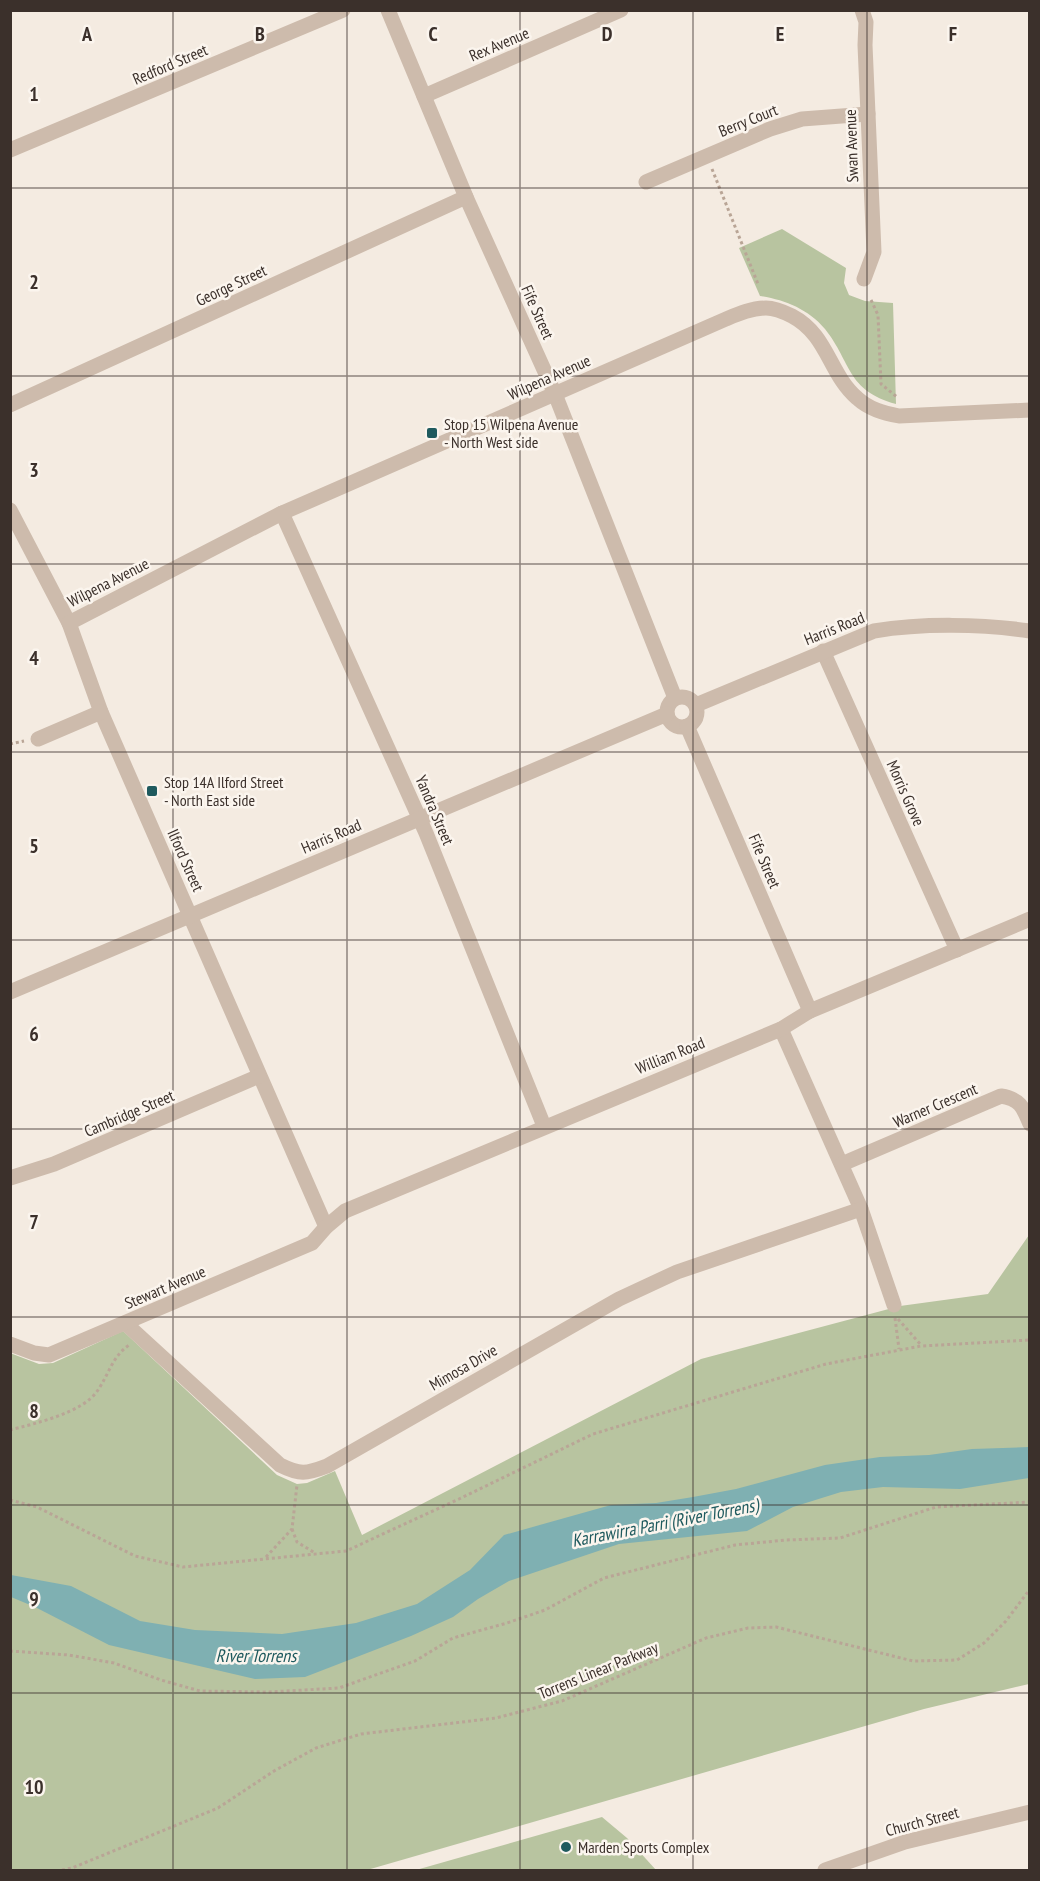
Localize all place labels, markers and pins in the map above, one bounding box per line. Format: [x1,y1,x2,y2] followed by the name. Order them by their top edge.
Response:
[444,414,578,452] place label: Stop 15 Wilpena Avenue - North West side
[425,426,439,440] marker: Stop 15 Wilpena Avenue - North West side
[164,772,284,810] place label: Stop 14A Ilford Street - North East side
[145,784,159,798] marker: Stop 14A Ilford Street - North East side
[578,1837,710,1857] place label: Marden Sports Complex
[559,1840,573,1854] marker: Marden Sports Complex

